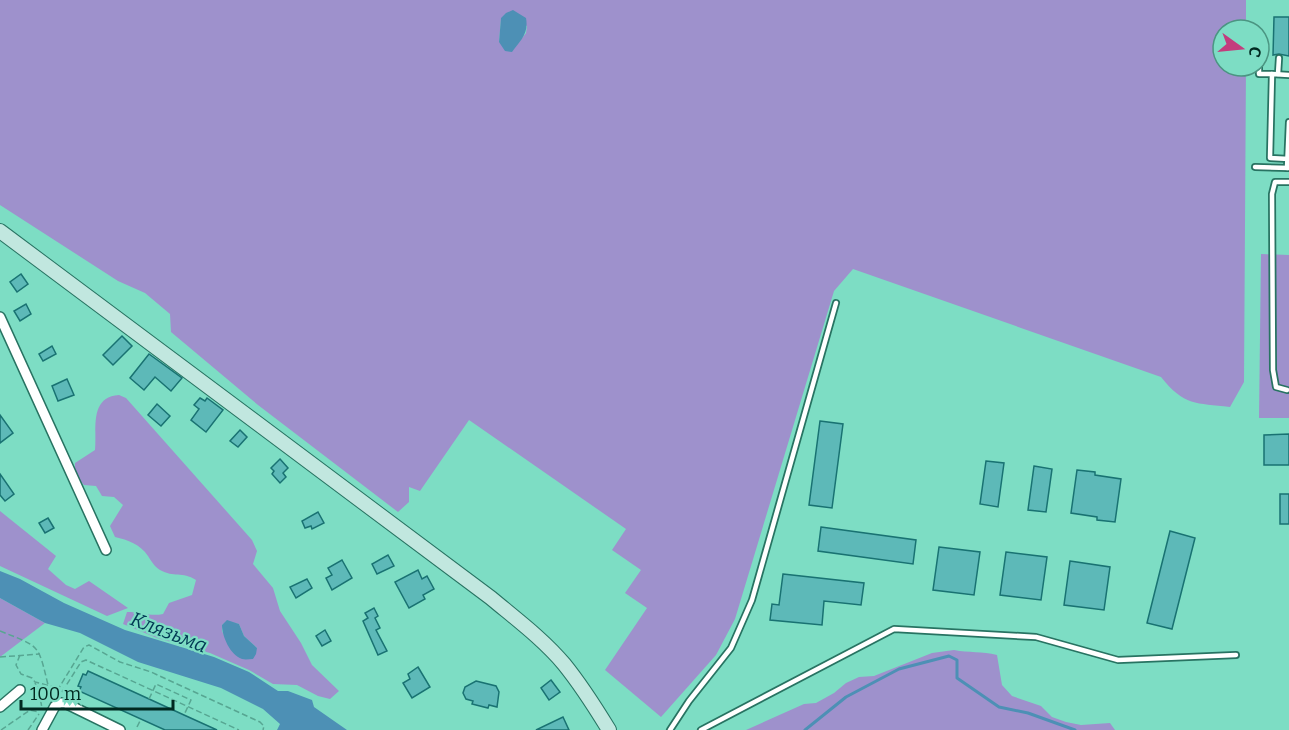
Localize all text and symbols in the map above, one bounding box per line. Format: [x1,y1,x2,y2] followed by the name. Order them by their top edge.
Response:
[1211,18,1271,78] north arrow
[1245,44,1265,59] text: С
[127,606,211,658] water label: Клязьма
[21,673,172,711] scale bar
[30,683,81,705] text: 100 m

